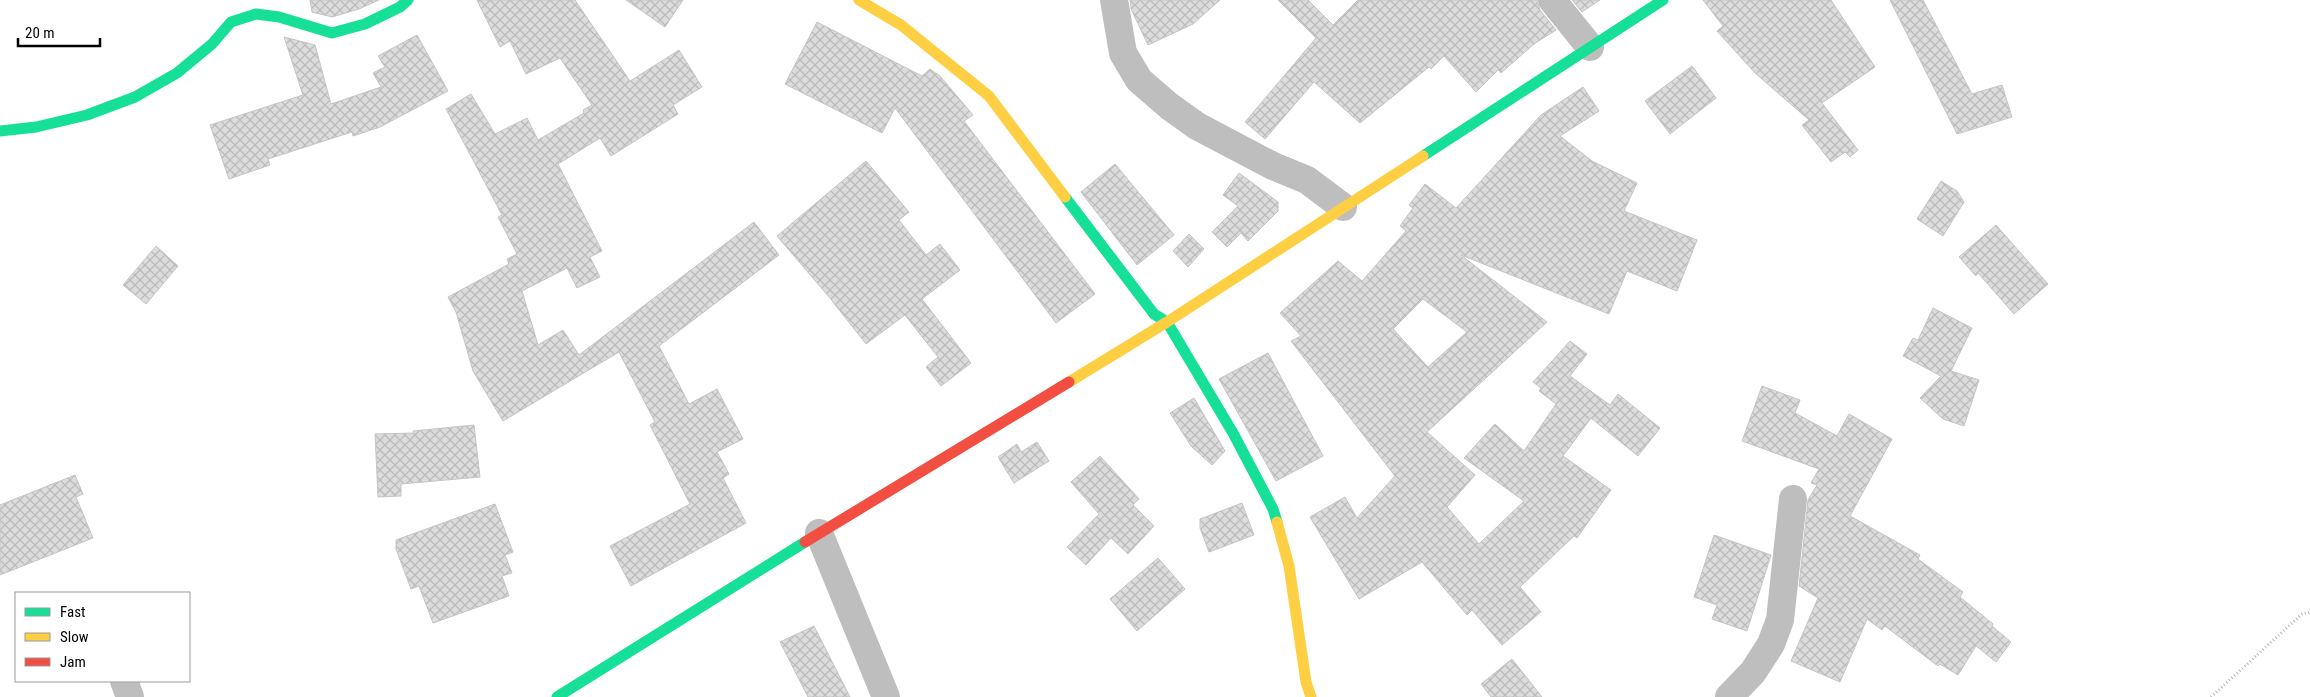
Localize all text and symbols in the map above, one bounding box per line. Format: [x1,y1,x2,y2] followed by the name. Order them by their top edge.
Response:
[18,15,100,47] scale bar
[25,24,55,42] text: 20 m
[15,592,190,682] legend
[60,603,85,621] text: Fast
[60,628,89,646] text: Slow
[60,653,86,671] text: Jam

